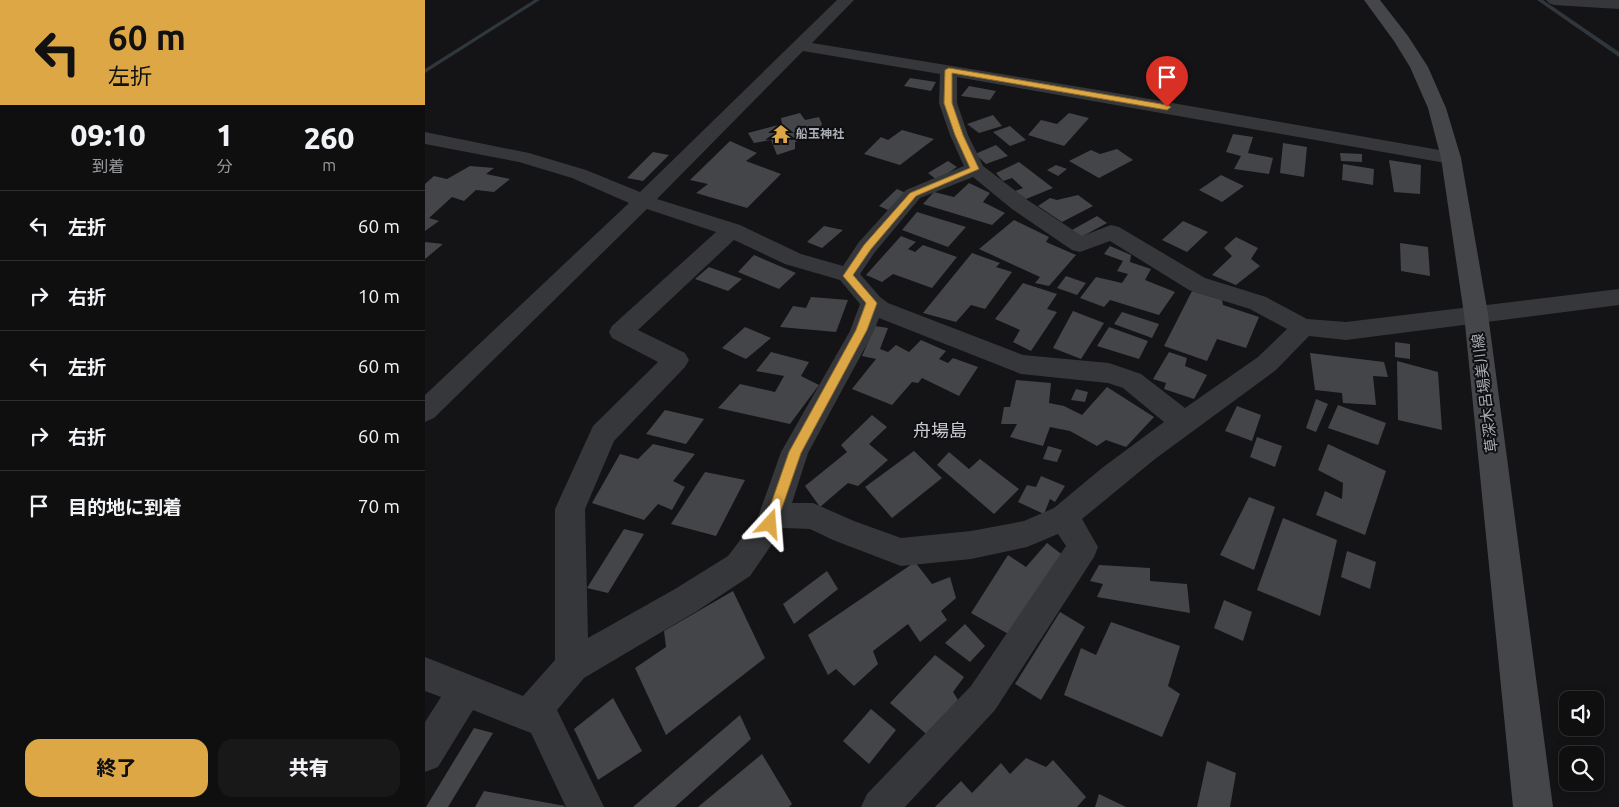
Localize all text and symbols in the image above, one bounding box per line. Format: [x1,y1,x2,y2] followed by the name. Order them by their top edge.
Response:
[108,17,186,57] text: 60 m
[25,20,90,85] icon: left
[1146,56,1188,107] pin
[108,63,152,88] text: 左折
[1153,63,1181,91] icon: arrive
[71,118,146,152] text: 09:10
[216,118,233,152] text: 1
[304,121,354,155] text: 260
[770,123,792,145] temple icon: 船玉神社
[796,127,844,140] place label: 船玉神社
[322,156,336,174] text: m
[92,157,124,175] text: 到着
[217,157,233,175] text: 分
[25,212,53,240] icon: left
[358,215,400,237] text: 60 m
[68,216,106,238] text: 左折
[25,282,53,310] icon: right
[358,285,400,307] text: 10 m
[68,286,106,308] text: 右折
[1469,332,1500,454] street label: 草深木呂場美川線
[25,352,53,380] icon: left
[358,355,400,377] text: 60 m
[68,356,106,378] text: 左折
[913,420,967,440] district label: 舟場島
[25,422,53,450] icon: right
[358,425,400,447] text: 60 m
[68,426,106,448] text: 右折
[25,492,53,520] icon: arrive
[358,495,400,517] text: 70 m
[68,496,182,518] text: 目的地に到着
[743,497,795,549] position arrow
[1559,691,1604,791] map controls
[1559,691,1604,736] button: sound
[25,739,208,797] button: 終了
[218,739,400,797] button: 共有
[1559,746,1604,791] button: search

